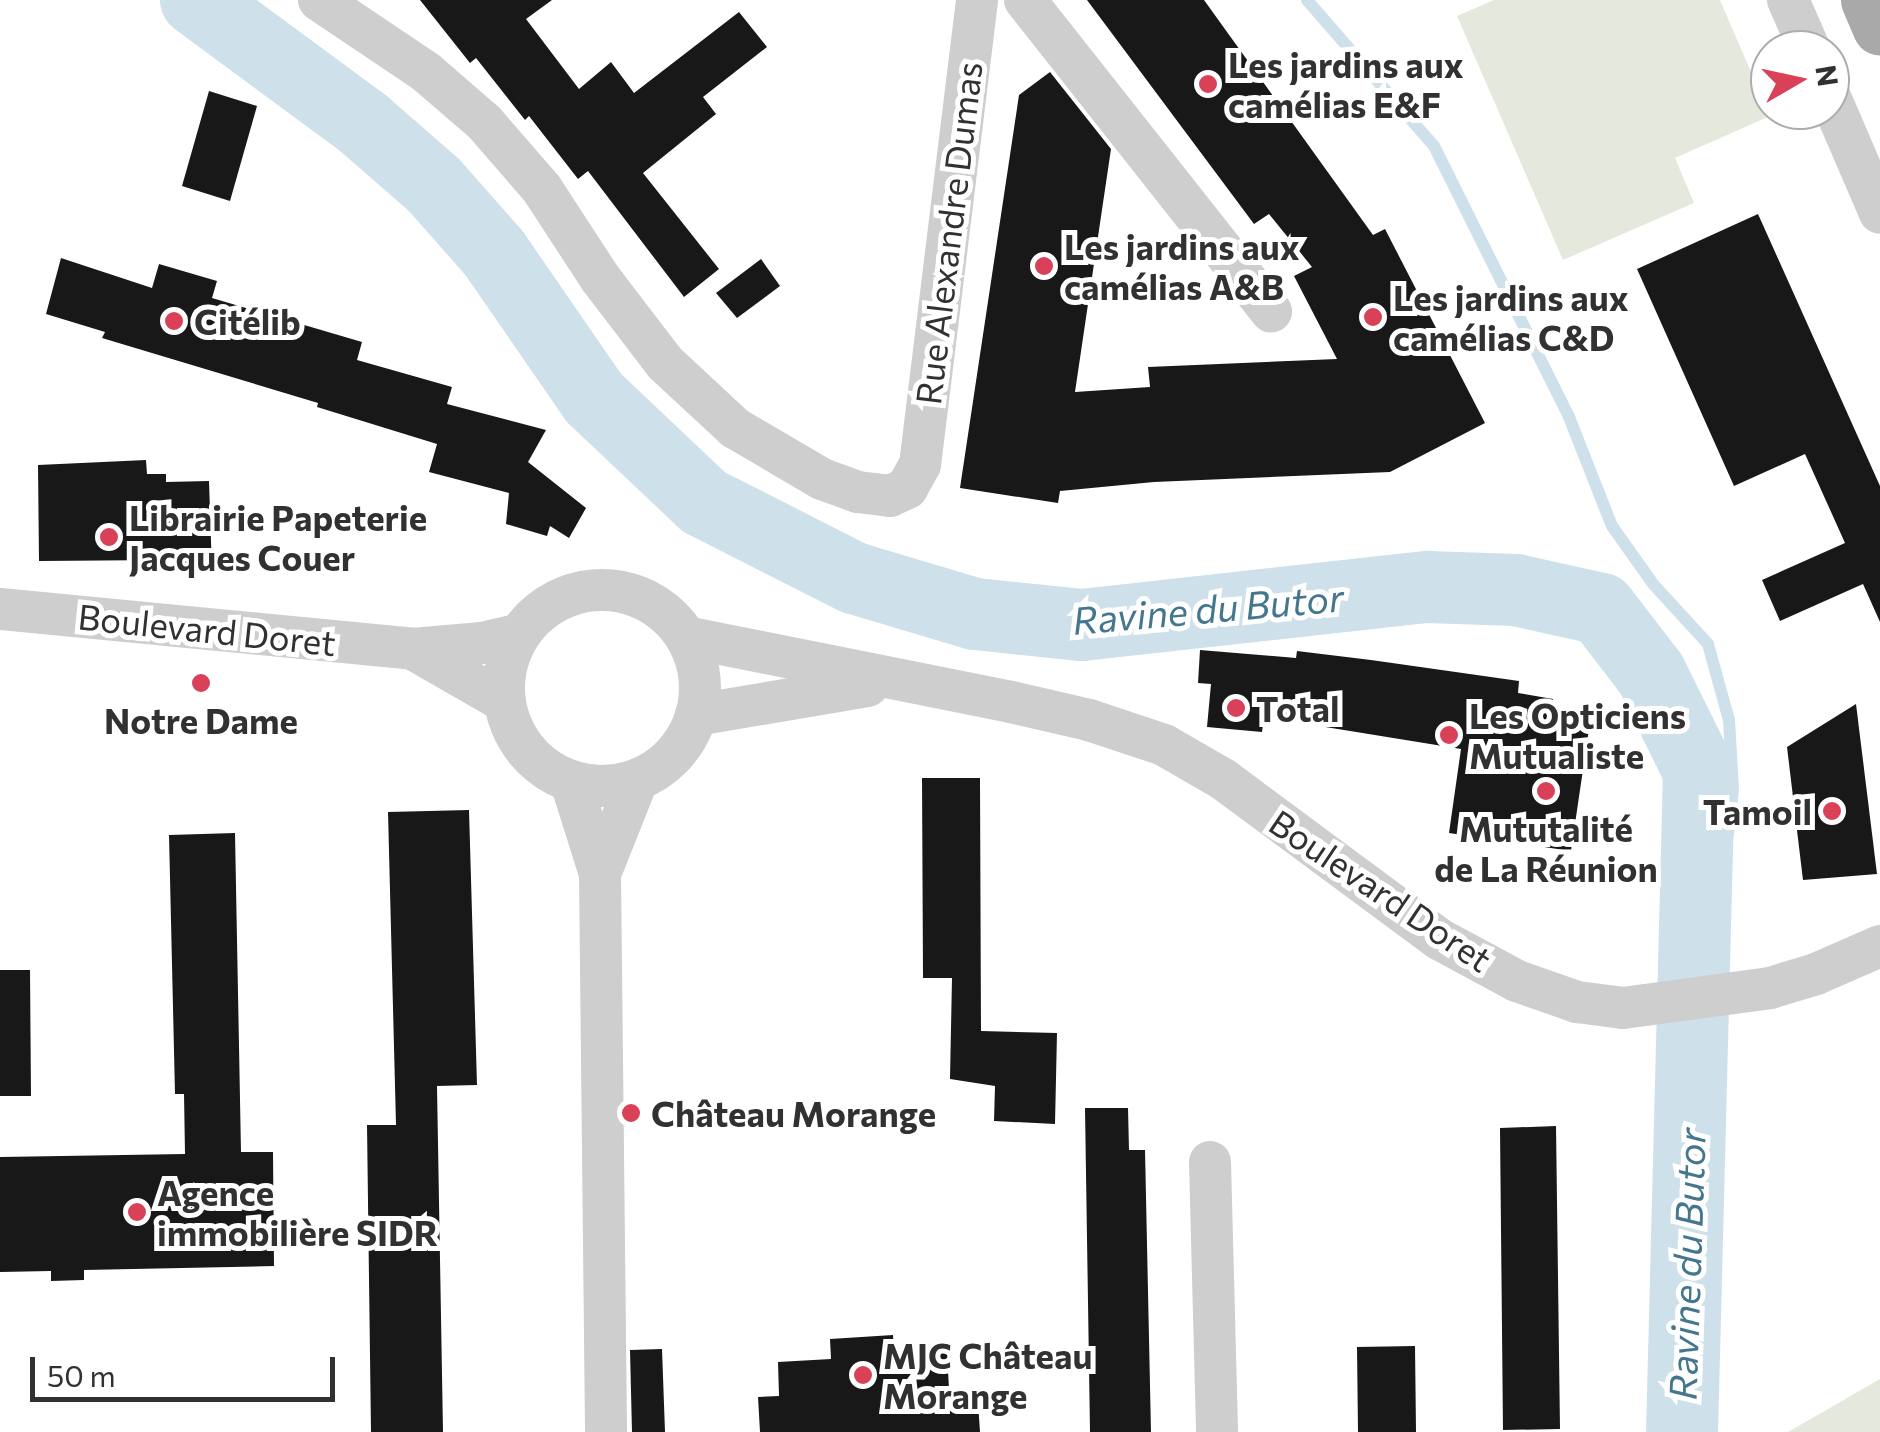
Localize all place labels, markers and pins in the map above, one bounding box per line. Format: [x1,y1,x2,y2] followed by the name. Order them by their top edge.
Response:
[1228,43,1464,125] place label: Les jardins aux camélias E&F
[1197,73,1219,95] marker: Les jardins aux camélias E&F
[1064,225,1300,307] place label: Les jardins aux camélias A&B
[1033,255,1055,277] marker: Les jardins aux camélias A&B
[1393,276,1629,358] place label: Les jardins aux camélias C&D
[194,300,301,342] place label: Citélib
[1362,306,1384,328] marker: Les jardins aux camélias C&D
[163,310,185,332] marker: Citélib
[129,496,427,578] place label: Librairie Papeterie Jacques Couer
[98,526,120,548] marker: Librairie Papeterie Jacques Couer
[190,672,212,694] marker: Notre Dame
[1256,687,1340,729] place label: Total
[1469,694,1686,776] place label: Les Opticiens Mutualiste
[1225,697,1247,719] marker: Total
[104,699,298,741] place label: Notre Dame
[1438,724,1460,746] marker: Les Opticiens Mutualiste
[1535,780,1557,802] marker: Mututalité de La Réunion
[1703,790,1812,832] place label: Tamoil
[1821,800,1843,822] marker: Tamoil
[1434,807,1658,889] place label: Mututalité de La Réunion
[651,1092,936,1134] place label: Château Morange
[620,1102,642,1124] marker: Château Morange
[157,1171,438,1253] place label: Agence immobilière SIDR
[126,1201,148,1223] marker: Agence immobilière SIDR
[883,1334,1092,1416] place label: MJC Château Morange
[852,1364,874,1386] marker: MJC Château Morange

